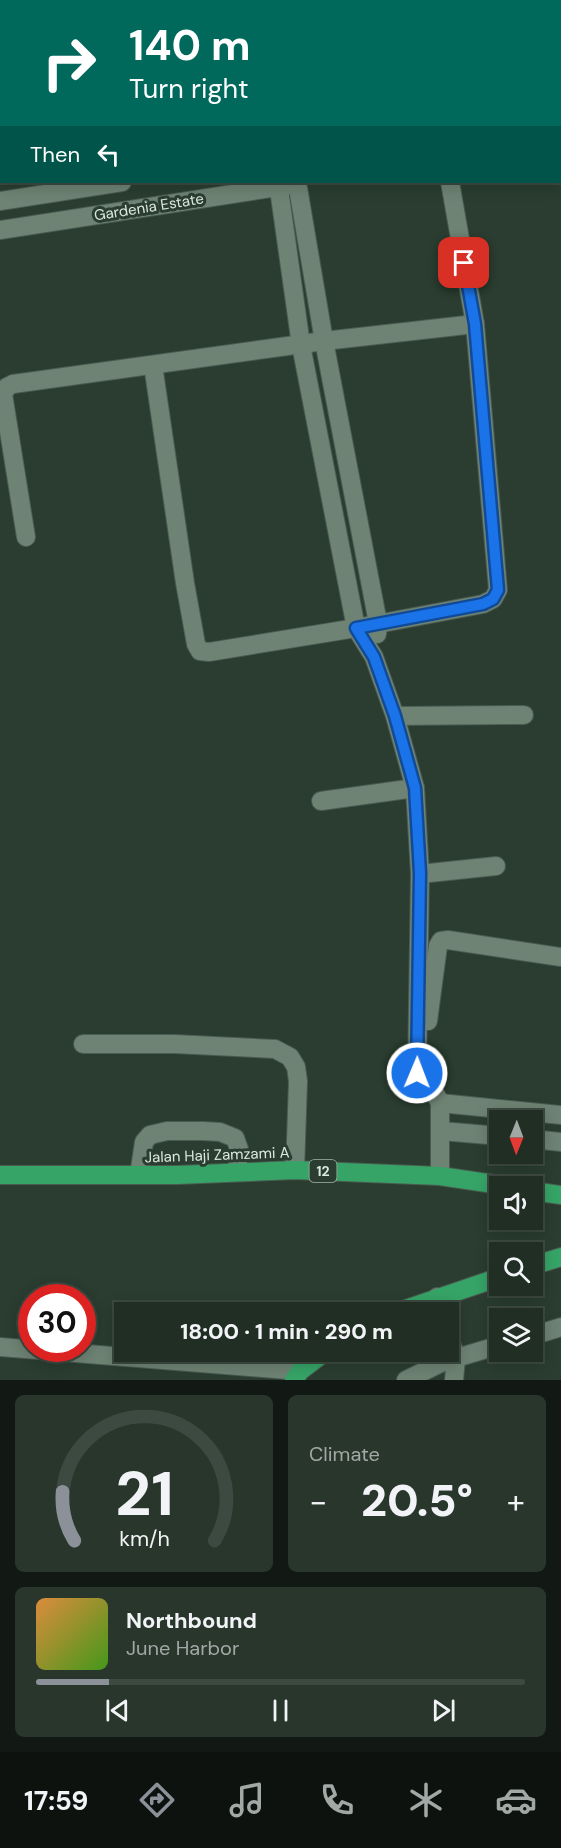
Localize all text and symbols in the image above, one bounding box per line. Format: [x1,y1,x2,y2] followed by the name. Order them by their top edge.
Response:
[129,18,251,73] text: 140 m
[30,24,108,102] icon: right
[129,71,249,106] text: Turn right
[92,138,125,171] icon: left
[30,140,80,169] text: Then
[93,188,205,226] street label: Gardenia Estate
[438,237,489,288] pin
[447,246,480,279] icon: arrive
[385,1041,449,1105] position arrow
[489,1110,543,1164] north arrow
[489,1110,543,1362] map controls
[144,1142,290,1168] street label: Jalan Haji Zamzami A
[310,1160,336,1182] road number: 12
[489,1176,543,1230] button: sound
[489,1242,543,1296] button: search
[18,1284,96,1362] speed limit sign: 30
[489,1308,543,1362] button: layers
[180,1317,393,1346] text: 18:00 · 1 min · 290 m
[309,1441,380,1467] text: Climate
[115,1453,173,1534] text: 21
[361,1471,473,1530] text: 20.5°
[309,1480,327,1523] text: −
[507,1480,525,1523] text: +
[119,1525,169,1553] text: km/h
[126,1606,257,1635] text: Northbound
[126,1635,239,1661] text: June Harbor
[101,1694,134,1727] icon: previous
[264,1694,297,1727] icon: pause
[427,1694,460,1727] icon: next
[136,1779,178,1821] icon: directions
[226,1779,268,1821] icon: music
[316,1779,358,1821] icon: phone
[405,1779,447,1821] icon: climate
[495,1779,537,1821] icon: car
[24,1783,88,1818] text: 17:59

